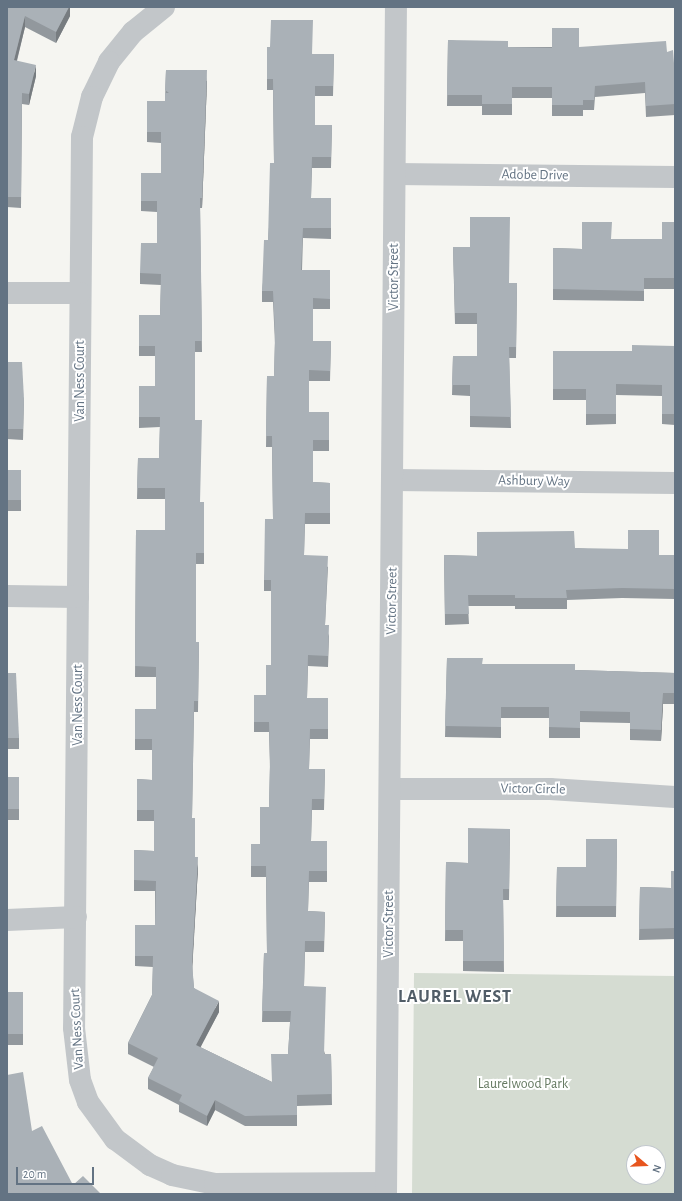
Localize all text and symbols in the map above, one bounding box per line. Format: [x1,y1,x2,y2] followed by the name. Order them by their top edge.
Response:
[501,166,569,184] street label: Adobe Drive
[386,243,402,311] street label: Victor Street
[72,340,88,422] street label: Van Ness Court
[498,472,570,490] street label: Ashbury Way
[383,567,401,635] street label: Victor Street
[70,664,86,746] street label: Van Ness Court
[500,780,566,798] street label: Victor Circle
[381,890,397,958] street label: Victor Street
[398,986,512,1008] district label: LAUREL WEST
[66,988,88,1070] street label: Van Ness Court
[478,1076,568,1092] park label: Laurelwood Park
[626,1145,666,1185] north arrow
[18,1159,96,1185] scale bar
[650,1163,663,1174] text: N
[23,1168,46,1180] text: 20 m

